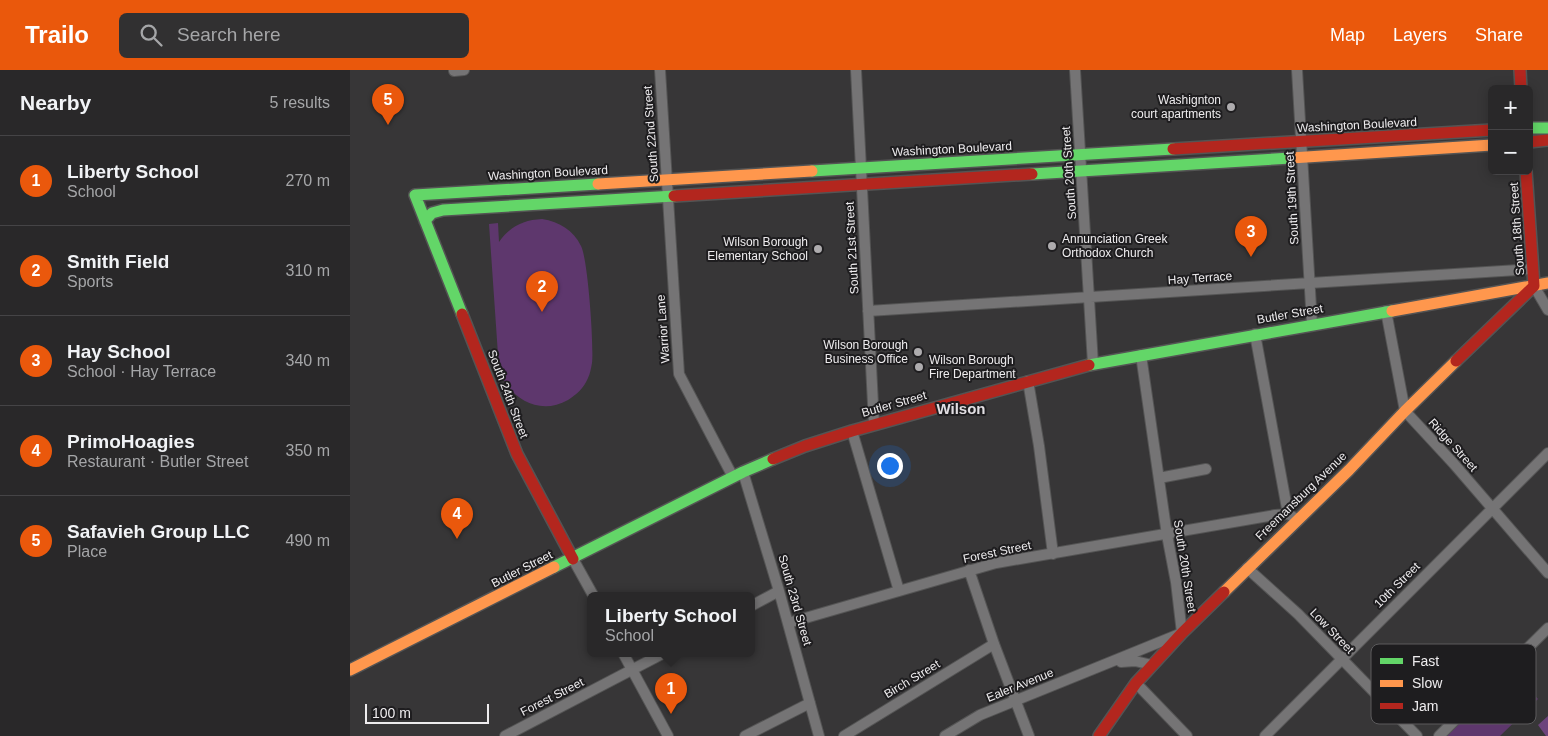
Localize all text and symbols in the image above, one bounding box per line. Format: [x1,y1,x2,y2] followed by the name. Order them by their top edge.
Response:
[119,13,469,58] search box
[25,21,89,48] text: Trailo
[137,21,165,49] icon: search
[177,24,281,45] text: Search here
[1330,25,1365,45] text: Map
[1393,25,1447,45] text: Layers
[1475,25,1523,45] text: Share
[372,84,404,125] pin: 5
[641,85,661,183] street label: South 22nd Street
[1488,85,1533,175] map controls
[1488,85,1533,130] button: +
[20,91,91,114] text: Nearby
[1131,93,1221,121] place label: Washignton court apartments
[270,94,330,111] text: 5 results
[1225,101,1237,113] marker: Washignton court apartments
[1297,115,1417,135] street label: Washington Boulevard
[1059,125,1079,220] street label: South 20th Street
[1488,130,1533,175] button: −
[892,139,1012,159] street label: Washington Boulevard
[1283,150,1301,245] street label: South 19th Street
[67,161,199,182] text: Liberty School
[488,163,608,183] street label: Washington Boulevard
[32,172,40,189] text: 1
[286,172,330,189] text: 270 m
[1507,181,1527,276] street label: South 18th Street
[67,183,116,200] text: School
[843,201,861,295] street label: South 21st Street
[1235,216,1267,257] pin: 3
[1062,232,1168,260] place label: Annunciation Greek Orthodox Church
[707,235,808,263] place label: Wilson Borough Elementary School
[1046,240,1058,252] marker: Annunciation Greek Orthodox Church
[812,243,824,255] marker: Wilson Borough Elementary School
[67,251,169,272] text: Smith Field
[32,262,40,279] text: 2
[286,262,330,279] text: 310 m
[1167,269,1233,287] street label: Hay Terrace
[526,271,558,312] pin: 2
[67,273,113,290] text: Sports
[654,294,672,364] street label: Warrior Lane
[1256,301,1325,327] street label: Butler Street
[823,338,908,366] place label: Wilson Borough Business Office
[67,341,170,362] text: Hay School
[912,346,924,358] marker: Wilson Borough Business Office
[485,348,532,441] street label: South 24th Street
[32,352,40,369] text: 3
[286,352,330,369] text: 340 m
[929,353,1016,381] place label: Wilson Borough Fire Department
[913,361,925,373] marker: Wilson Borough Fire Department
[67,363,216,380] text: School · Hay Terrace
[860,388,929,420] street label: Butler Street
[936,400,986,417] district label: Wilson
[1425,416,1481,475] street label: Ridge Street
[67,431,195,452] text: PrimoHoagies
[32,442,40,459] text: 4
[286,442,330,459] text: 350 m
[1253,449,1350,543] street label: Freemansburg Avenue
[67,453,248,470] text: Restaurant · Butler Street
[877,453,903,479] your location
[441,498,473,539] pin: 4
[1171,519,1199,614] street label: South 20th Street
[67,521,250,542] text: Safavieh Group LLC
[32,532,40,549] text: 5
[286,532,330,549] text: 490 m
[962,538,1033,566] street label: Forest Street
[67,543,107,560] text: Place
[489,547,555,590] street label: Butler Street
[775,553,815,648] street label: South 23rd Street
[1371,559,1423,611] street label: 10th Street
[587,592,755,657] popup
[605,605,737,626] text: Liberty School
[1307,606,1357,657] street label: Low Street
[605,627,654,644] text: School
[1371,644,1536,724] legend
[1412,653,1439,669] text: Fast
[882,657,943,701] street label: Birch Street
[984,665,1056,705] street label: Ealer Avenue
[655,673,687,714] pin: 1
[518,675,587,719] street label: Forest Street
[1412,675,1443,691] text: Slow
[1412,698,1438,714] text: Jam
[365,701,489,724] scale bar
[372,705,411,721] text: 100 m

